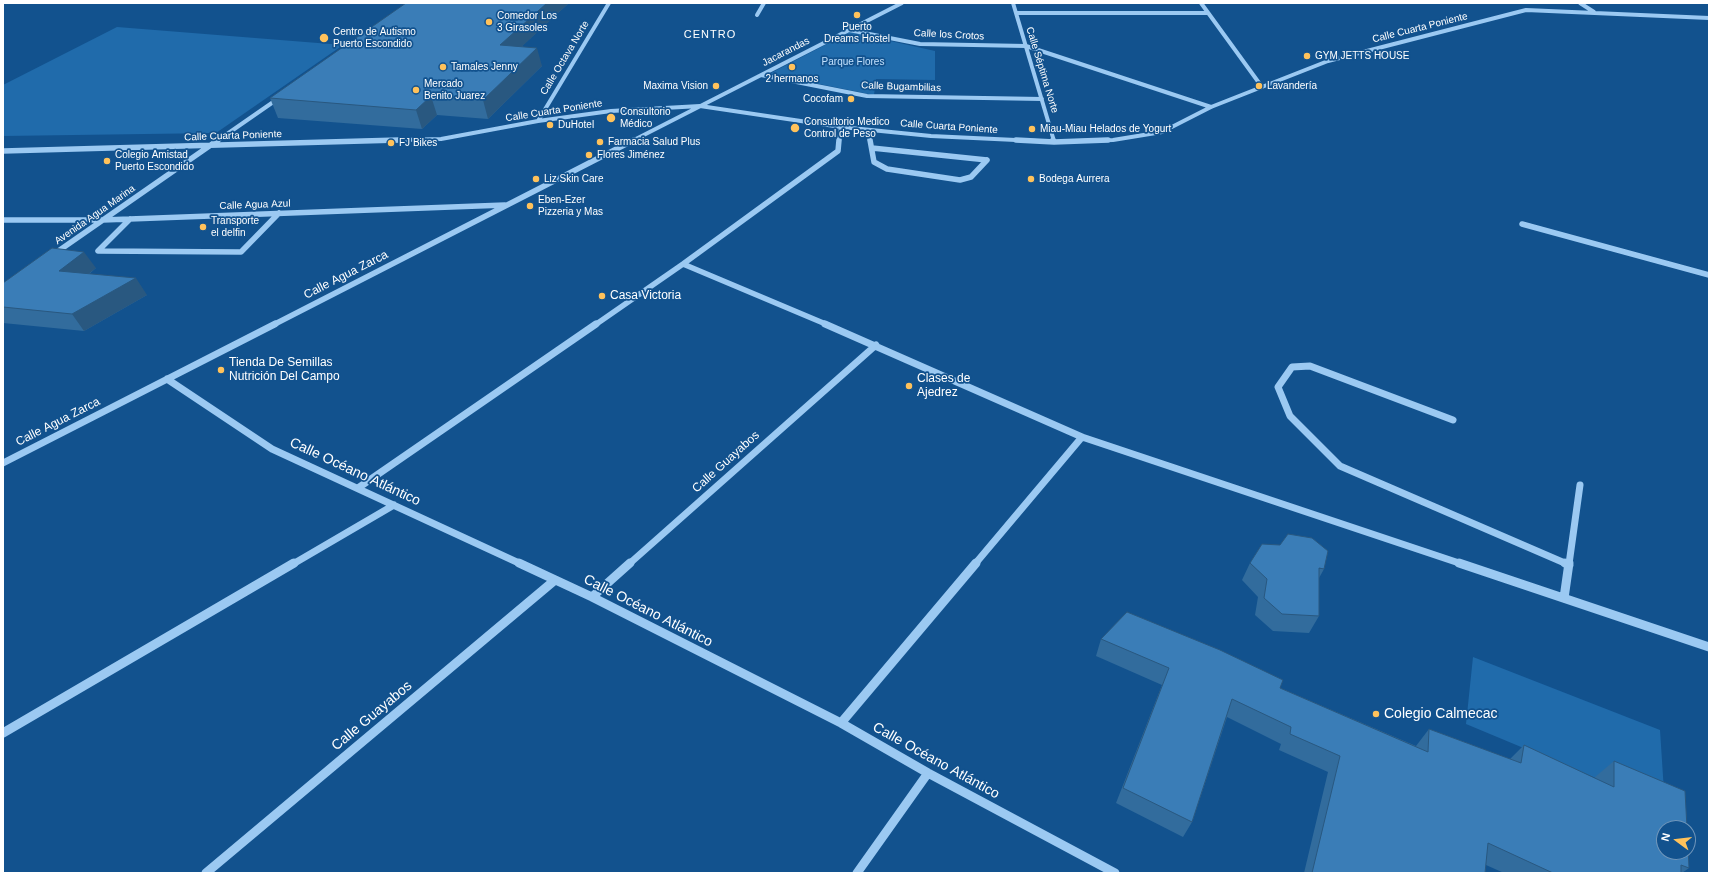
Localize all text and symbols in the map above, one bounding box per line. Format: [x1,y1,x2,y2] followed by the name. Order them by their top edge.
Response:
[497,10,557,34] place label: Comedor Los 3 Girasoles
[852,10,862,20] marker: Puerto Dreams Hostel
[1371,10,1469,46] street label: Calle Cuarta Poniente
[484,17,494,27] marker: Comedor Los 3 Girasoles
[538,19,592,97] street label: Calle Octava Norte
[824,21,890,44] place label: Puerto Dreams Hostel
[1023,25,1061,115] street label: Calle Séptima Norte
[333,26,416,50] place label: Centro de Autismo Puerto Escondido
[913,27,985,43] street label: Calle los Crotos
[684,28,736,42] district label: CENTRO
[318,32,330,44] marker: Centro de Autismo Puerto Escondido
[760,35,812,69] street label: Jacarandas
[1315,50,1409,62] place label: GYM JETTS HOUSE
[1302,51,1312,61] marker: GYM JETTS HOUSE
[822,56,884,68] park label: Parque Flores
[451,61,518,73] place label: Tamales Jenny
[438,62,448,72] marker: Tamales Jenny
[787,62,797,72] marker: 2 hermanos
[766,73,818,85] place label: 2 hermanos
[424,78,485,102] place label: Mercado Benito Juarez
[643,80,708,92] place label: Maxima Vision
[861,80,941,94] street label: Calle Bugambilias
[1267,80,1317,92] place label: Lavandería
[711,81,721,91] marker: Maxima Vision
[1254,81,1264,91] marker: Lavandería
[411,85,421,95] marker: Mercado Benito Juarez
[803,93,843,105] place label: Cocofam
[846,94,856,104] marker: Cocofam
[505,97,603,125] street label: Calle Cuarta Poniente
[620,106,671,130] place label: Consultorio Médico
[605,112,617,124] marker: Consultorio Médico
[804,116,890,140] place label: Consultorio Medico Control de Peso
[900,118,998,136] street label: Calle Cuarta Poniente
[558,119,594,131] place label: DuHotel
[545,120,555,130] marker: DuHotel
[789,122,801,134] marker: Consultorio Medico Control de Peso
[1040,123,1171,135] place label: Miau-Miau Helados de Yogurt
[1027,124,1037,134] marker: Miau-Miau Helados de Yogurt
[184,128,282,144] street label: Calle Cuarta Poniente
[608,136,700,148] place label: Farmacia Salud Plus
[399,137,437,149] place label: FJ Bikes
[595,137,605,147] marker: Farmacia Salud Plus
[386,138,396,148] marker: FJ Bikes
[115,149,194,172] place label: Colegio Amistad Puerto Escondido
[597,149,665,161] place label: Flores Jiménez
[584,150,594,160] marker: Flores Jiménez
[102,156,112,166] marker: Colegio Amistad Puerto Escondido
[544,173,603,185] place label: Liz Skin Care
[1039,173,1110,185] place label: Bodega Aurrera
[531,174,541,184] marker: Liz Skin Care
[1026,174,1036,184] marker: Bodega Aurrera
[52,183,138,247] street label: Avenida Agua Marina
[538,194,603,218] place label: Eben-Ezer Pizzeria y Mas
[219,198,291,212] street label: Calle Agua Azul
[525,201,535,211] marker: Eben-Ezer Pizzeria y Mas
[211,215,259,238] place label: Transporte el delfin
[198,222,208,232] marker: Transporte el delfin
[301,248,391,302] street label: Calle Agua Zarca
[610,289,681,303] place label: Casa Victoria
[597,291,607,301] marker: Casa Victoria
[229,356,340,384] place label: Tienda De Semillas Nutrición Del Campo
[216,365,226,375] marker: Tienda De Semillas Nutrición Del Campo
[917,372,970,400] place label: Clases de Ajedrez
[904,381,914,391] marker: Clases de Ajedrez
[13,395,103,449] street label: Calle Agua Zarca
[689,428,763,496] street label: Calle Guayabos
[287,434,423,510] street label: Calle Océano Atlántico
[581,571,715,651] street label: Calle Océano Atlántico
[328,678,416,754] street label: Calle Guayabos
[1384,706,1498,722] place label: Colegio Calmecac
[1371,709,1381,719] marker: Colegio Calmecac
[870,719,1002,803] street label: Calle Océano Atlántico
[1656,820,1696,860] north arrow
[1659,832,1672,843] text: N

